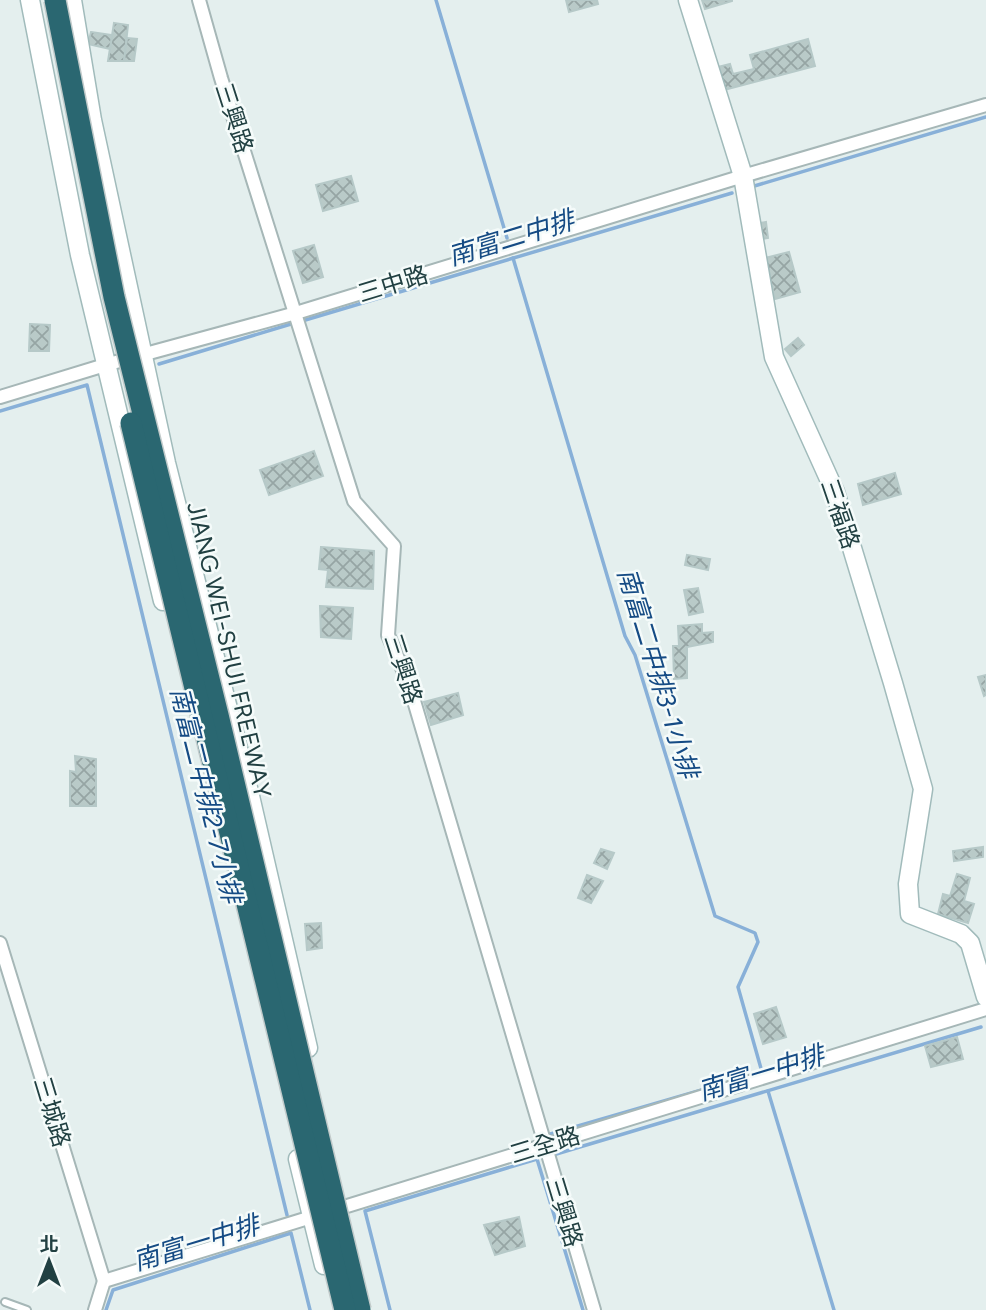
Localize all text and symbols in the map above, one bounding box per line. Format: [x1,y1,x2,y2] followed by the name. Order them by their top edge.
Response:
[210,79,259,157] street label: 三興路
[444,203,581,272] water label: 南富二中排
[354,259,432,308] street label: 三中路
[815,475,866,553] street label: 三福路
[181,499,278,801] street label: JIANG WEI-SHUI FREEWAY
[611,564,706,785] water label: 南富二中排3-1小排
[379,630,428,708] street label: 三興路
[164,684,249,909] water label: 南富二中排2-7小排
[694,1038,831,1107] water label: 南富一中排
[28,1073,77,1151] street label: 三城路
[506,1120,584,1169] street label: 三全路
[540,1173,589,1251] street label: 三興路
[129,1208,266,1277] water label: 南富一中排
[14,1226,84,1296] north arrow
[39,1233,59,1256] text: 北

